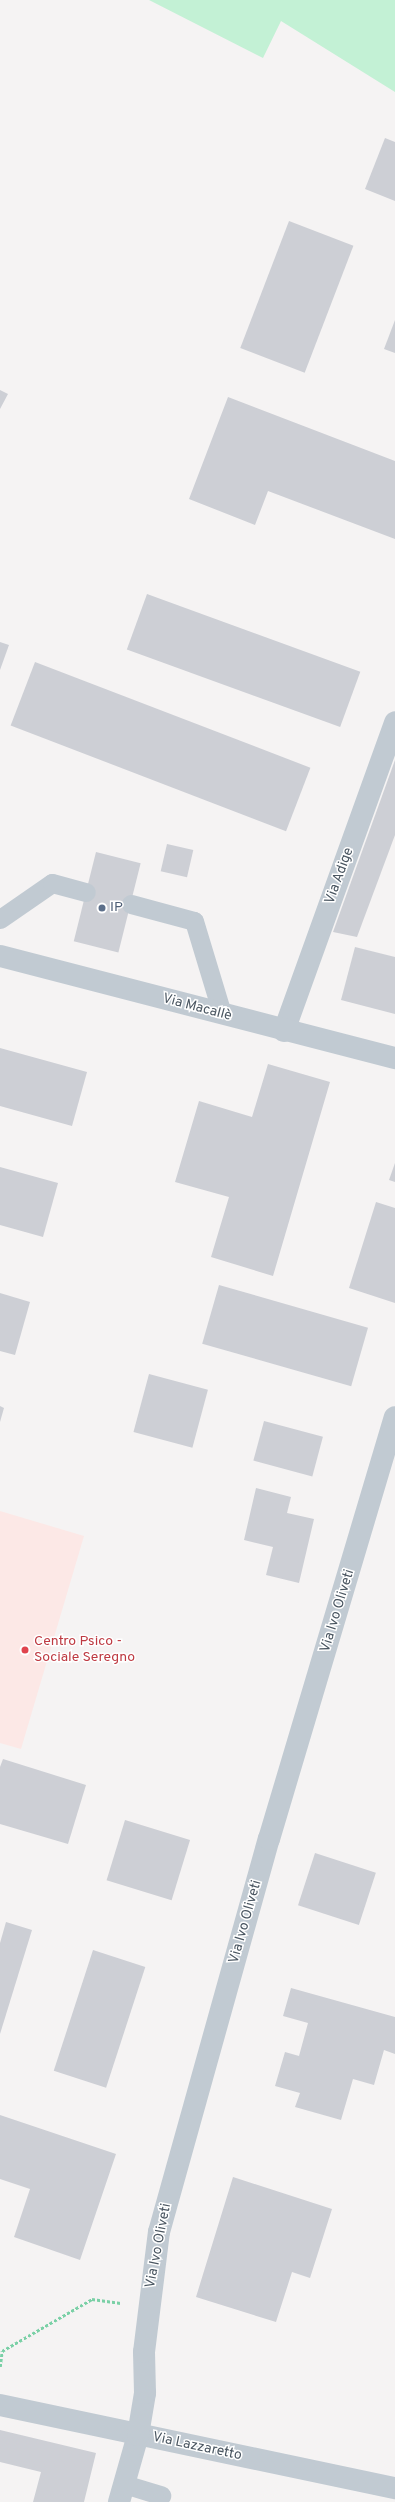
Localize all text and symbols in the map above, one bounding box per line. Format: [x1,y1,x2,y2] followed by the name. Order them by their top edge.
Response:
[322,845,358,907] street label: Via Adige
[110,900,123,916] place label: IP
[97,903,107,913] marker: IP
[161,991,233,1025] street label: Via Macallè
[317,1567,359,1655] street label: Via Ivo Oliveti
[34,1634,135,1666] place label: Centro Psico - Sociale Seregno
[19,1644,31,1656] marker: Centro Psico - Sociale Seregno
[226,1878,266,1966] street label: Via Ivo Oliveti
[143,2202,175,2290] street label: Via Ivo Oliveti
[151,2429,243,2465] street label: Via Lazzaretto

